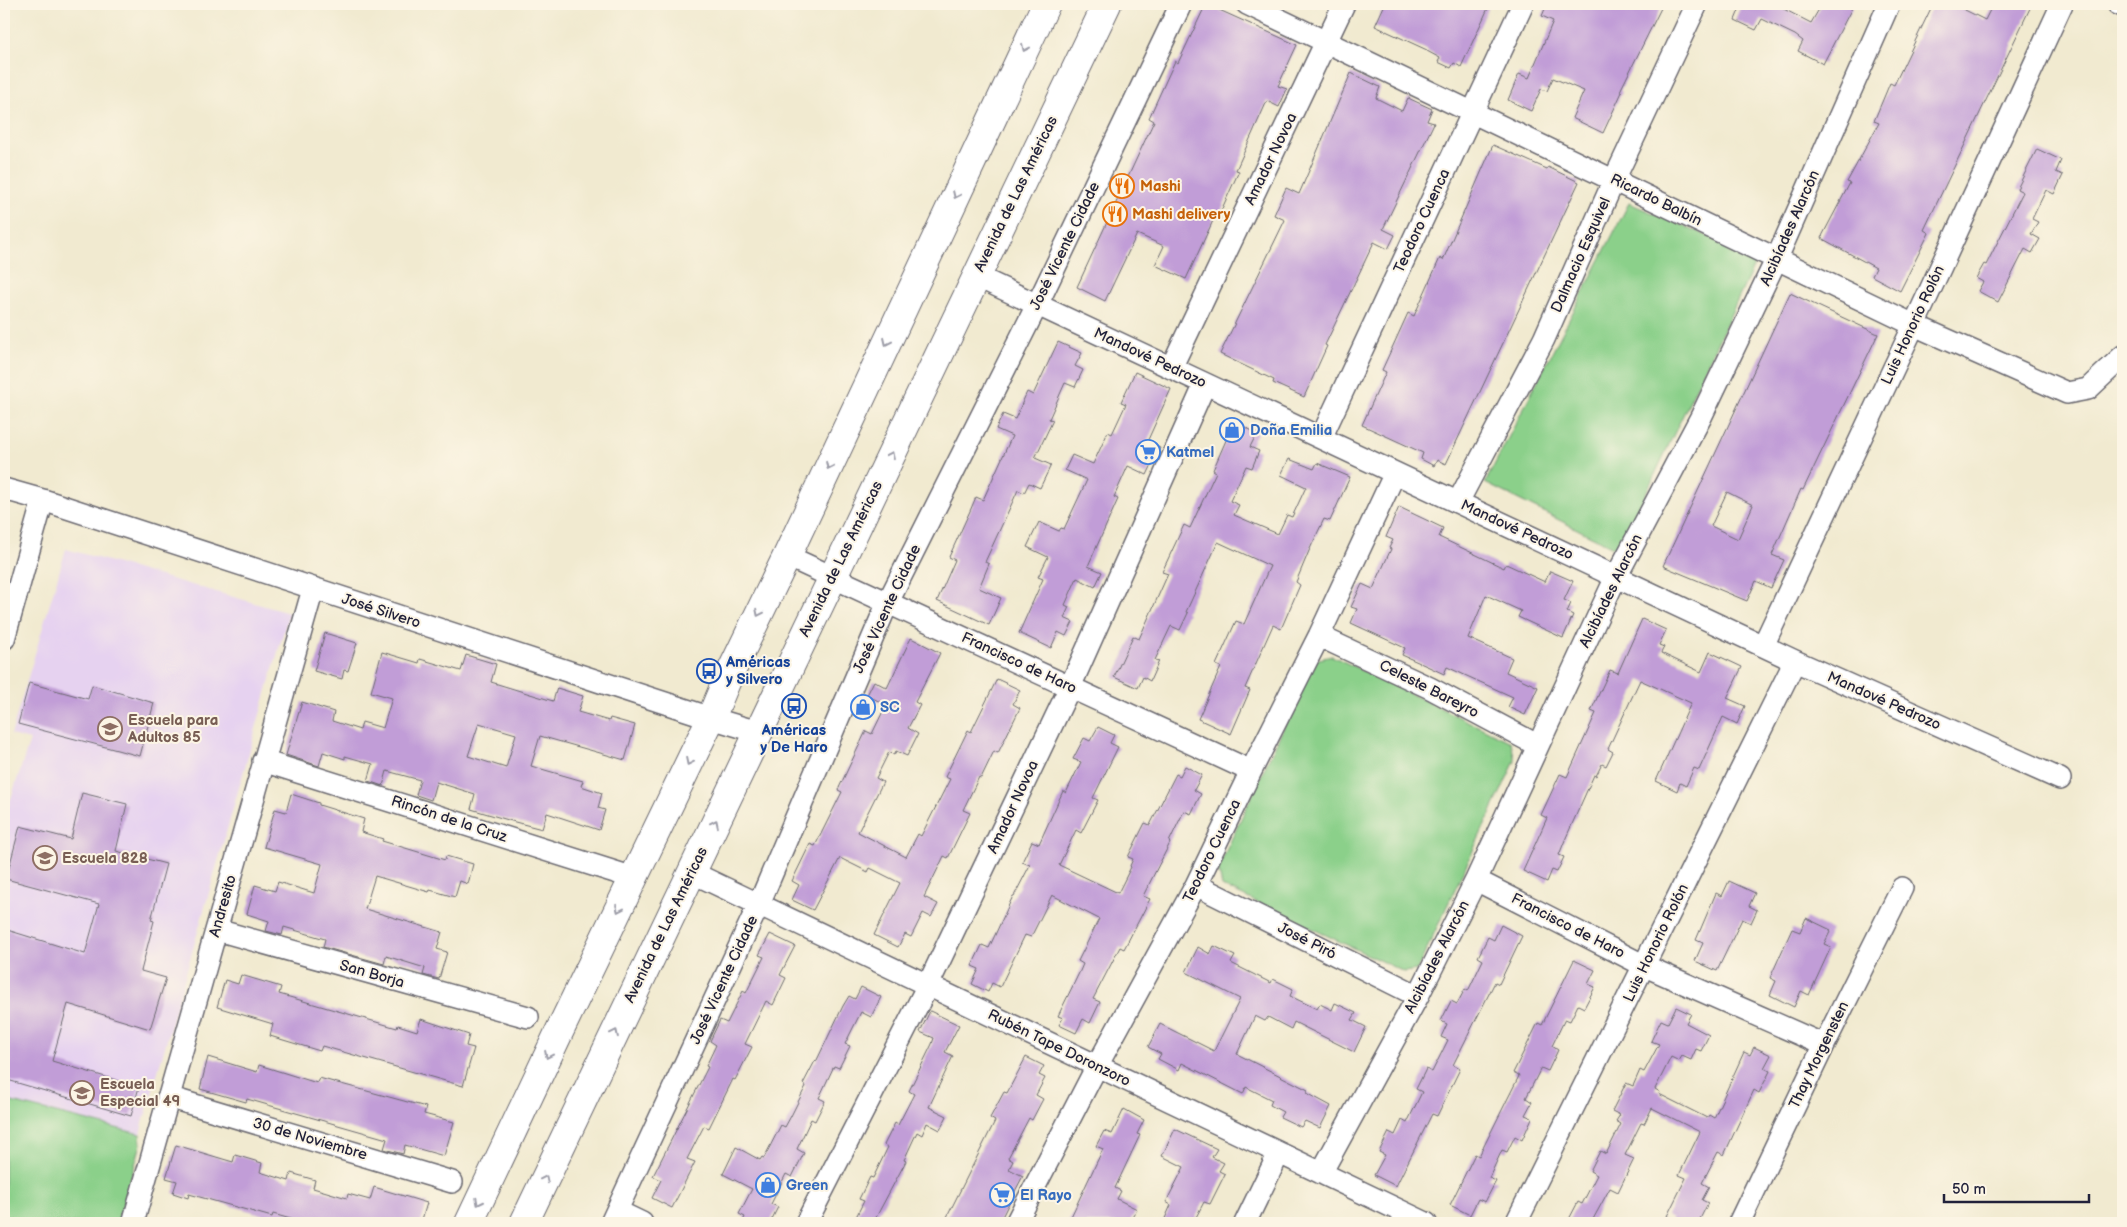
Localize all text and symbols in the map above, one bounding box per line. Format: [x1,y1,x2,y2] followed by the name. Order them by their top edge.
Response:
[1021,43,1032,52] one-way arrow
[1240,110,1302,208] street label: Amador Novoa
[970,113,1062,275] street label: Avenida de Las Américas
[1390,166,1454,276] street label: Teodoro Cuenca
[1756,167,1824,289] street label: Alcibíades Alarcón
[1607,170,1705,230] street label: Ricardo Balbín
[1109,173,1135,199] restaurant icon: Mashi
[1140,177,1181,196] place label: Mashi
[1026,179,1104,313] street label: José Vicente Cidade
[952,190,963,199] one-way arrow
[1547,194,1615,316] street label: Dalmacio Esquivel
[1102,201,1128,227] restaurant icon: Mashi delivery
[1132,205,1230,224] place label: Mashi delivery
[1877,262,1949,388] street label: Luis Honorio Rolón
[1091,324,1209,392] street label: Mandové Pedrozo
[883,337,893,346] one-way arrow
[1219,417,1245,443] shop icon: Doña Emilia
[1250,421,1332,440] place label: Doña Emilia
[1135,439,1161,465] supermarket icon: Katmel
[1166,443,1214,462] place label: Katmel
[885,451,895,460] one-way arrow
[824,461,835,470] one-way arrow
[795,478,887,640] street label: Avenida de Las Américas
[1458,496,1576,564] street label: Mandové Pedrozo
[1575,531,1647,651] street label: Alcibíades Alarcón
[849,541,925,676] street label: José Vicente Cidade
[339,589,423,633] street label: José Silvero
[755,608,765,617] one-way arrow
[958,628,1080,698] street label: Francisco de Haro
[725,653,790,689] place label: Américas y Silvero
[1376,656,1482,722] street label: Celeste Bareyro
[696,658,722,684] bus stop icon: Américas y Silvero
[1824,667,1944,735] street label: Mandové Pedrozo
[781,693,807,719] bus stop icon: Américas y De Haro
[850,694,876,720] shop icon: SC
[880,698,900,717] place label: SC
[127,711,218,747] place label: Escuela para Adultos 85
[97,716,123,742] school or university icon: Escuela para Adultos 85
[760,721,828,757] place label: Américas y De Haro
[685,757,696,766] one-way arrow
[983,757,1043,857] street label: Amador Novoa
[389,791,510,847] street label: Rincón de la Cruz
[1179,796,1245,906] street label: Teodoro Cuenca
[709,819,719,828] one-way arrow
[620,844,712,1006] street label: Avenida de Las Américas
[32,845,58,871] school or university icon: Escuela 828
[62,849,148,868] place label: Escuela 828
[205,873,241,939] street label: Andresito
[1619,881,1693,1005] street label: Luis Honorio Rolón
[1508,889,1628,963] street label: Francisco de Haro
[1400,897,1474,1017] street label: Alcibíades Alarcón
[615,904,626,913] one-way arrow
[686,912,762,1047] street label: José Vicente Cidade
[1275,918,1339,964] street label: José Piró
[337,956,407,992] street label: San Borja
[1785,998,1853,1112] street label: Thay Morgensten
[984,1005,1134,1091] street label: Rubén Tape Doronzoro
[609,1029,619,1038] one-way arrow
[544,1050,554,1059] one-way arrow
[100,1075,180,1111] place label: Escuela Especial 49
[69,1080,95,1106] school or university icon: Escuela Especial 49
[251,1114,369,1164] street label: 30 de Noviembre
[755,1172,781,1198] shop icon: Green
[1944,1172,2090,1204] scale bar
[539,1175,549,1184] one-way arrow
[786,1176,828,1195] place label: Green
[1952,1180,1986,1199] text: 50 m
[989,1182,1015,1208] supermarket icon: El Rayo
[1020,1186,1072,1205] place label: El Rayo
[475,1197,485,1206] one-way arrow

